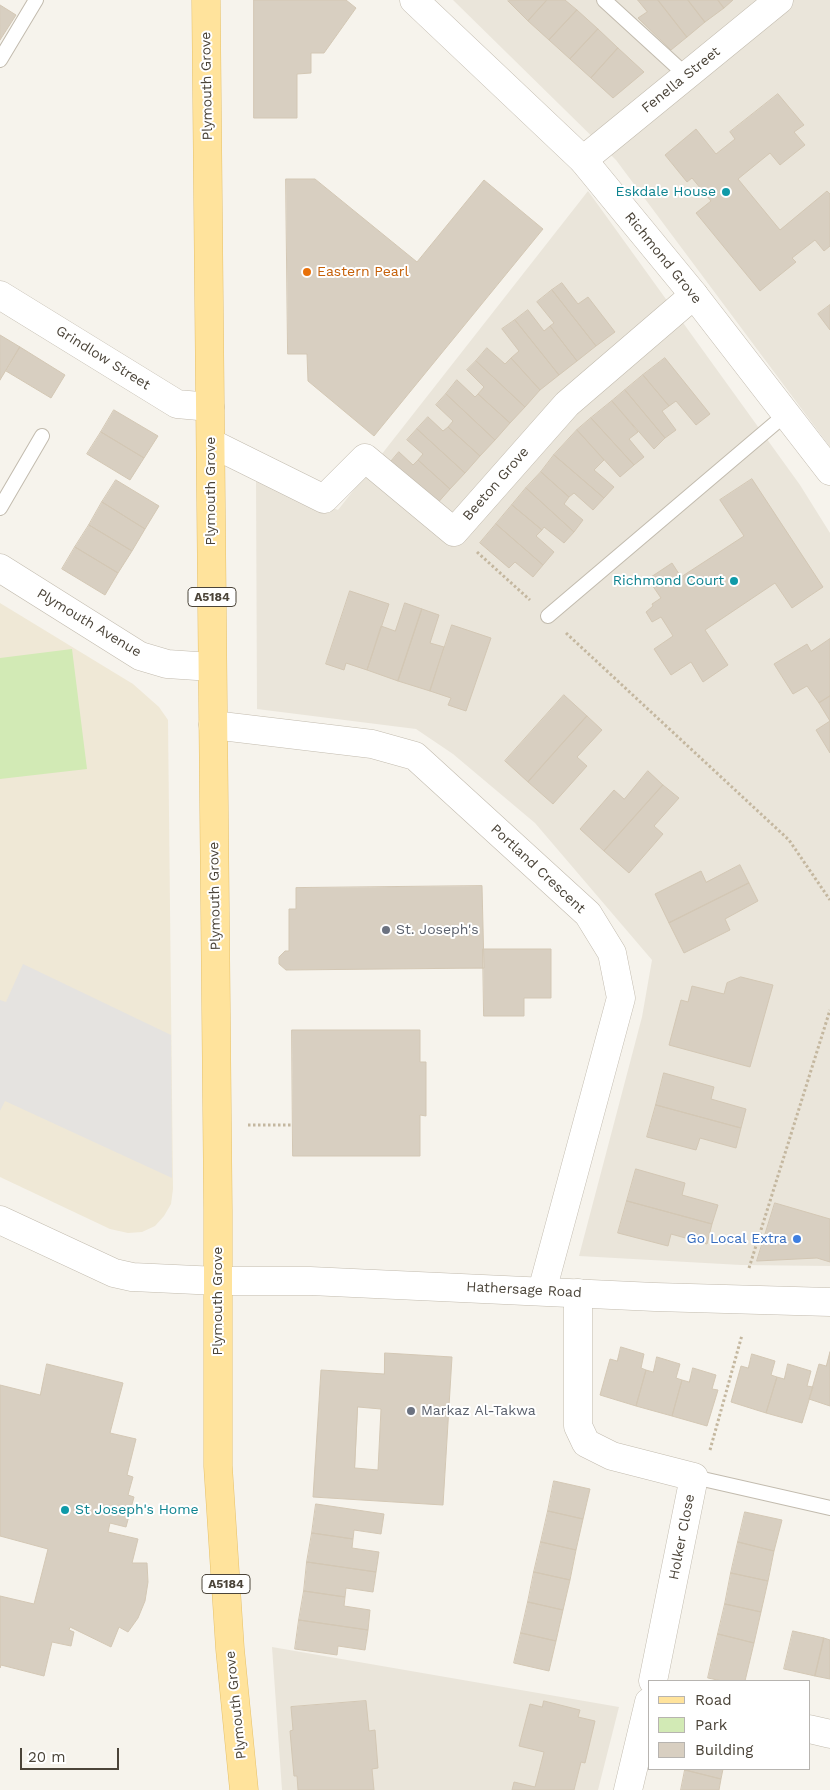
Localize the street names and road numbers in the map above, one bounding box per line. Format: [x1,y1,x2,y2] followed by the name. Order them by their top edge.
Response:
[198,31,216,141] street label: Plymouth Grove
[638,43,724,117] street label: Fenella Street
[621,209,705,307] street label: Richmond Grove
[53,322,153,394] street label: Grindlow Street
[203,437,219,545] street label: Plymouth Grove
[459,444,533,524] street label: Beeton Grove
[34,585,144,661] street label: Plymouth Avenue
[188,588,236,606] road number: A5184
[487,821,589,917] street label: Portland Crescent
[206,841,224,951] street label: Plymouth Grove
[210,1247,226,1355] street label: Plymouth Grove
[466,1279,582,1301] street label: Hathersage Road
[665,1493,699,1581] street label: Holker Close
[202,1575,250,1594] road number: A5184
[222,1650,250,1760] street label: Plymouth Grove

